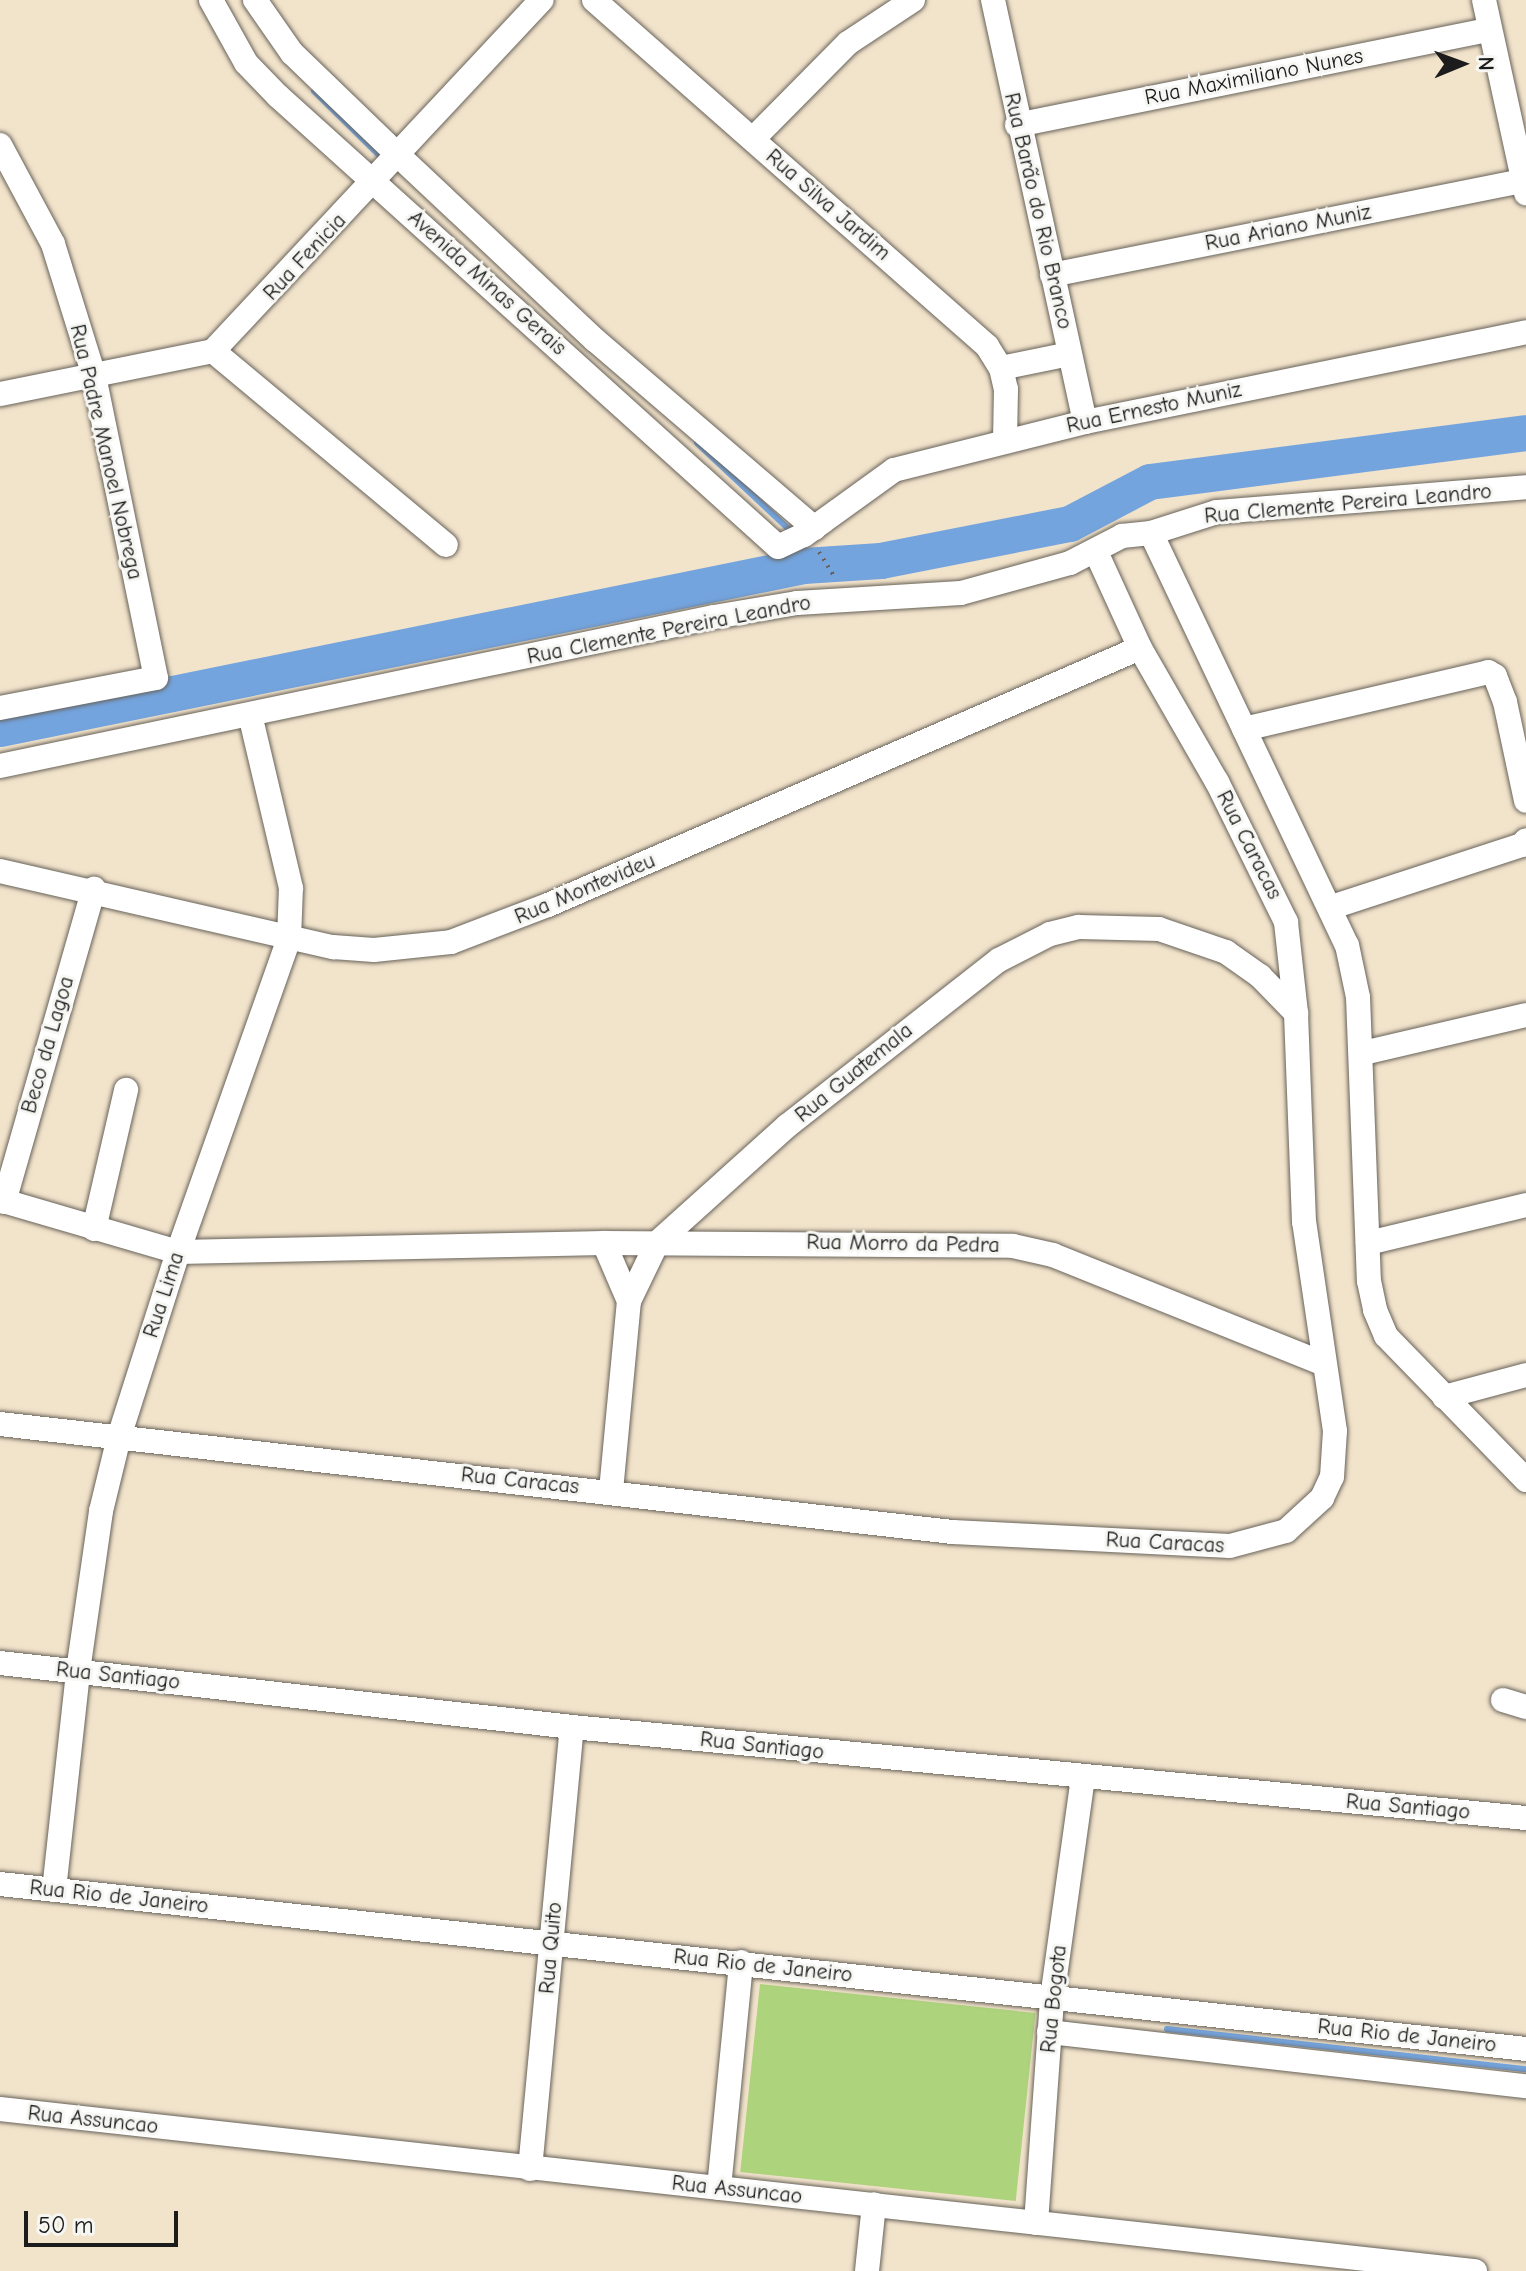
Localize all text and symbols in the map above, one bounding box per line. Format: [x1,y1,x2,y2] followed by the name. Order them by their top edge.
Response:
[1422,24,1502,104] north arrow
[1143,43,1365,111] street label: Rua Maximiliano Nunes
[1473,56,1499,71] text: N
[998,90,1078,332] street label: Rua Barão do Rio Branco
[760,144,896,266] street label: Rua Silva Jardim
[1203,199,1373,257] street label: Rua Ariano Muniz
[402,205,572,361] street label: Avenida Minas Gerais
[258,208,352,306] street label: Rua Fenicia
[64,322,148,582] street label: Rua Padre Manoel Nobrega
[1064,377,1244,439] street label: Rua Ernesto Muniz
[1203,478,1493,530] street label: Rua Clemente Pereira Leandro
[525,590,813,670] street label: Rua Clemente Pereira Leandro
[1210,786,1288,904] street label: Rua Caracas
[511,848,659,930] street label: Rua Montevideu
[16,973,80,1117] street label: Beco da Lagoa
[790,1017,918,1129] street label: Rua Guatemala
[806,1229,1000,1259] street label: Rua Morro da Pedra
[138,1249,190,1341] street label: Rua Lima
[460,1462,580,1500] street label: Rua Caracas
[1105,1527,1225,1559] street label: Rua Caracas
[55,1656,181,1696] street label: Rua Santiago
[699,1726,825,1766] street label: Rua Santiago
[1345,1788,1471,1826] street label: Rua Santiago
[28,1874,210,1920] street label: Rua Rio de Janeiro
[534,1901,568,1995] street label: Rua Quito
[672,1943,854,1989] street label: Rua Rio de Janeiro
[1035,1944,1073,2054] street label: Rua Bogota
[1316,2013,1498,2059] street label: Rua Rio de Janeiro
[26,2100,160,2140] street label: Rua Assuncao
[670,2170,804,2210] street label: Rua Assuncao
[28,2195,182,2245] scale bar
[38,2211,94,2239] text: 50 m

